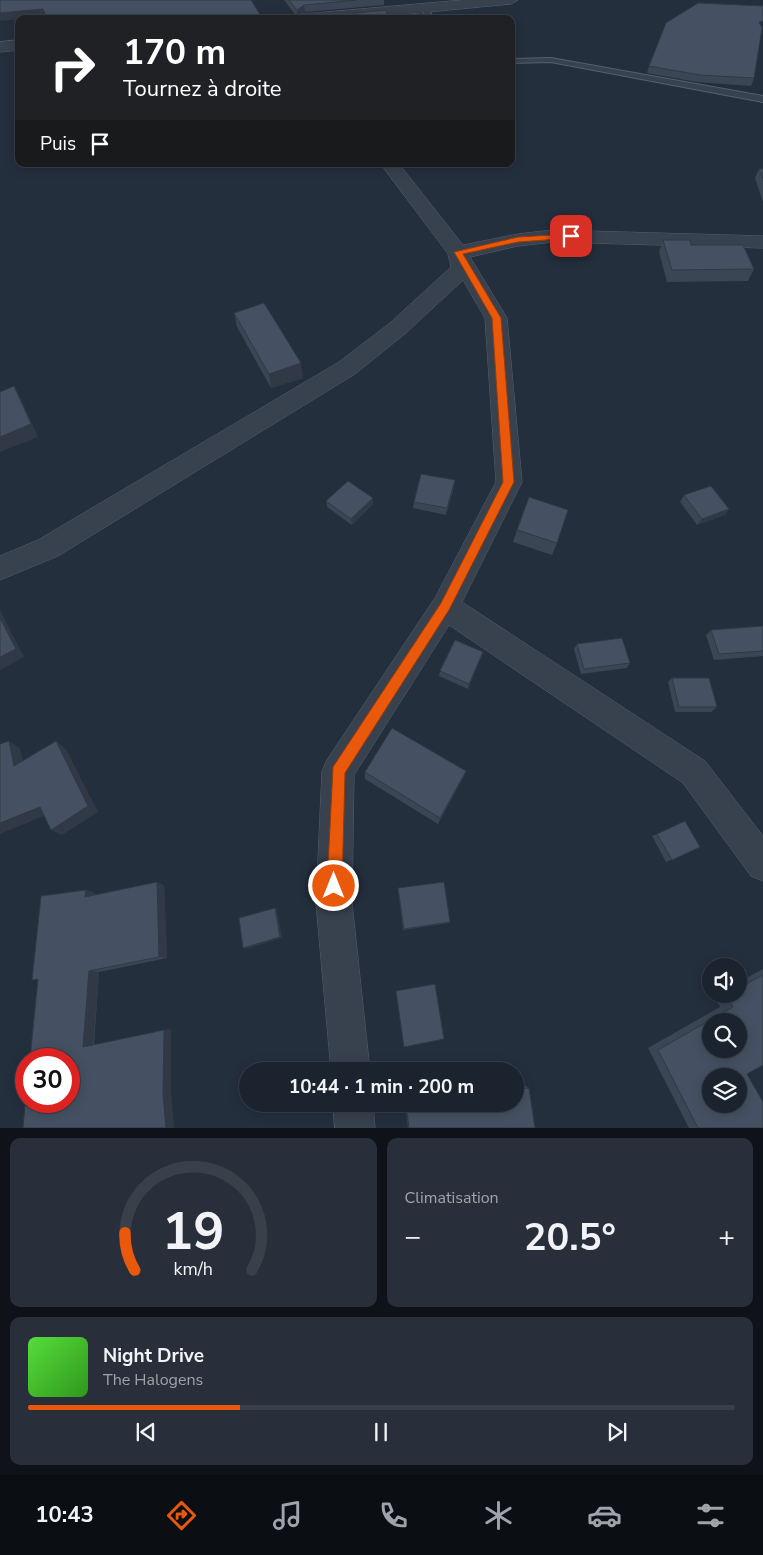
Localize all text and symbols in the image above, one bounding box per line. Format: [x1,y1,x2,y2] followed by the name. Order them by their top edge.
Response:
[123,29,226,76] text: 170 m
[40,35,105,100] icon: right
[123,74,282,104] text: Tournez à droite
[86,130,114,158] icon: arrive
[40,131,76,157] text: Puis
[550,215,592,257] pin
[557,222,585,250] icon: arrive
[307,859,359,911] position arrow
[702,958,747,1113] map controls
[702,958,747,1003] button: sound
[702,1013,747,1058] button: search
[15,1048,80,1113] speed limit sign: 30
[702,1068,747,1113] button: layers
[289,1074,474,1100] text: 10:44 · 1 min · 200 m
[405,1187,499,1209] text: Climatisation
[162,1196,224,1267] text: 19
[524,1212,616,1263] text: 20.5°
[405,1218,421,1256] text: −
[718,1218,735,1256] text: +
[174,1257,213,1281] text: km/h
[103,1343,204,1369] text: Night Drive
[103,1369,203,1391] text: The Halogens
[132,1418,160,1446] icon: previous
[367,1418,395,1446] icon: pause
[603,1418,631,1446] icon: next
[164,1498,199,1533] icon: directions
[270,1498,305,1533] icon: music
[376,1498,411,1533] icon: phone
[481,1498,516,1533] icon: climate
[587,1498,622,1533] icon: car
[693,1498,728,1533] icon: filters
[35,1500,94,1530] text: 10:43

